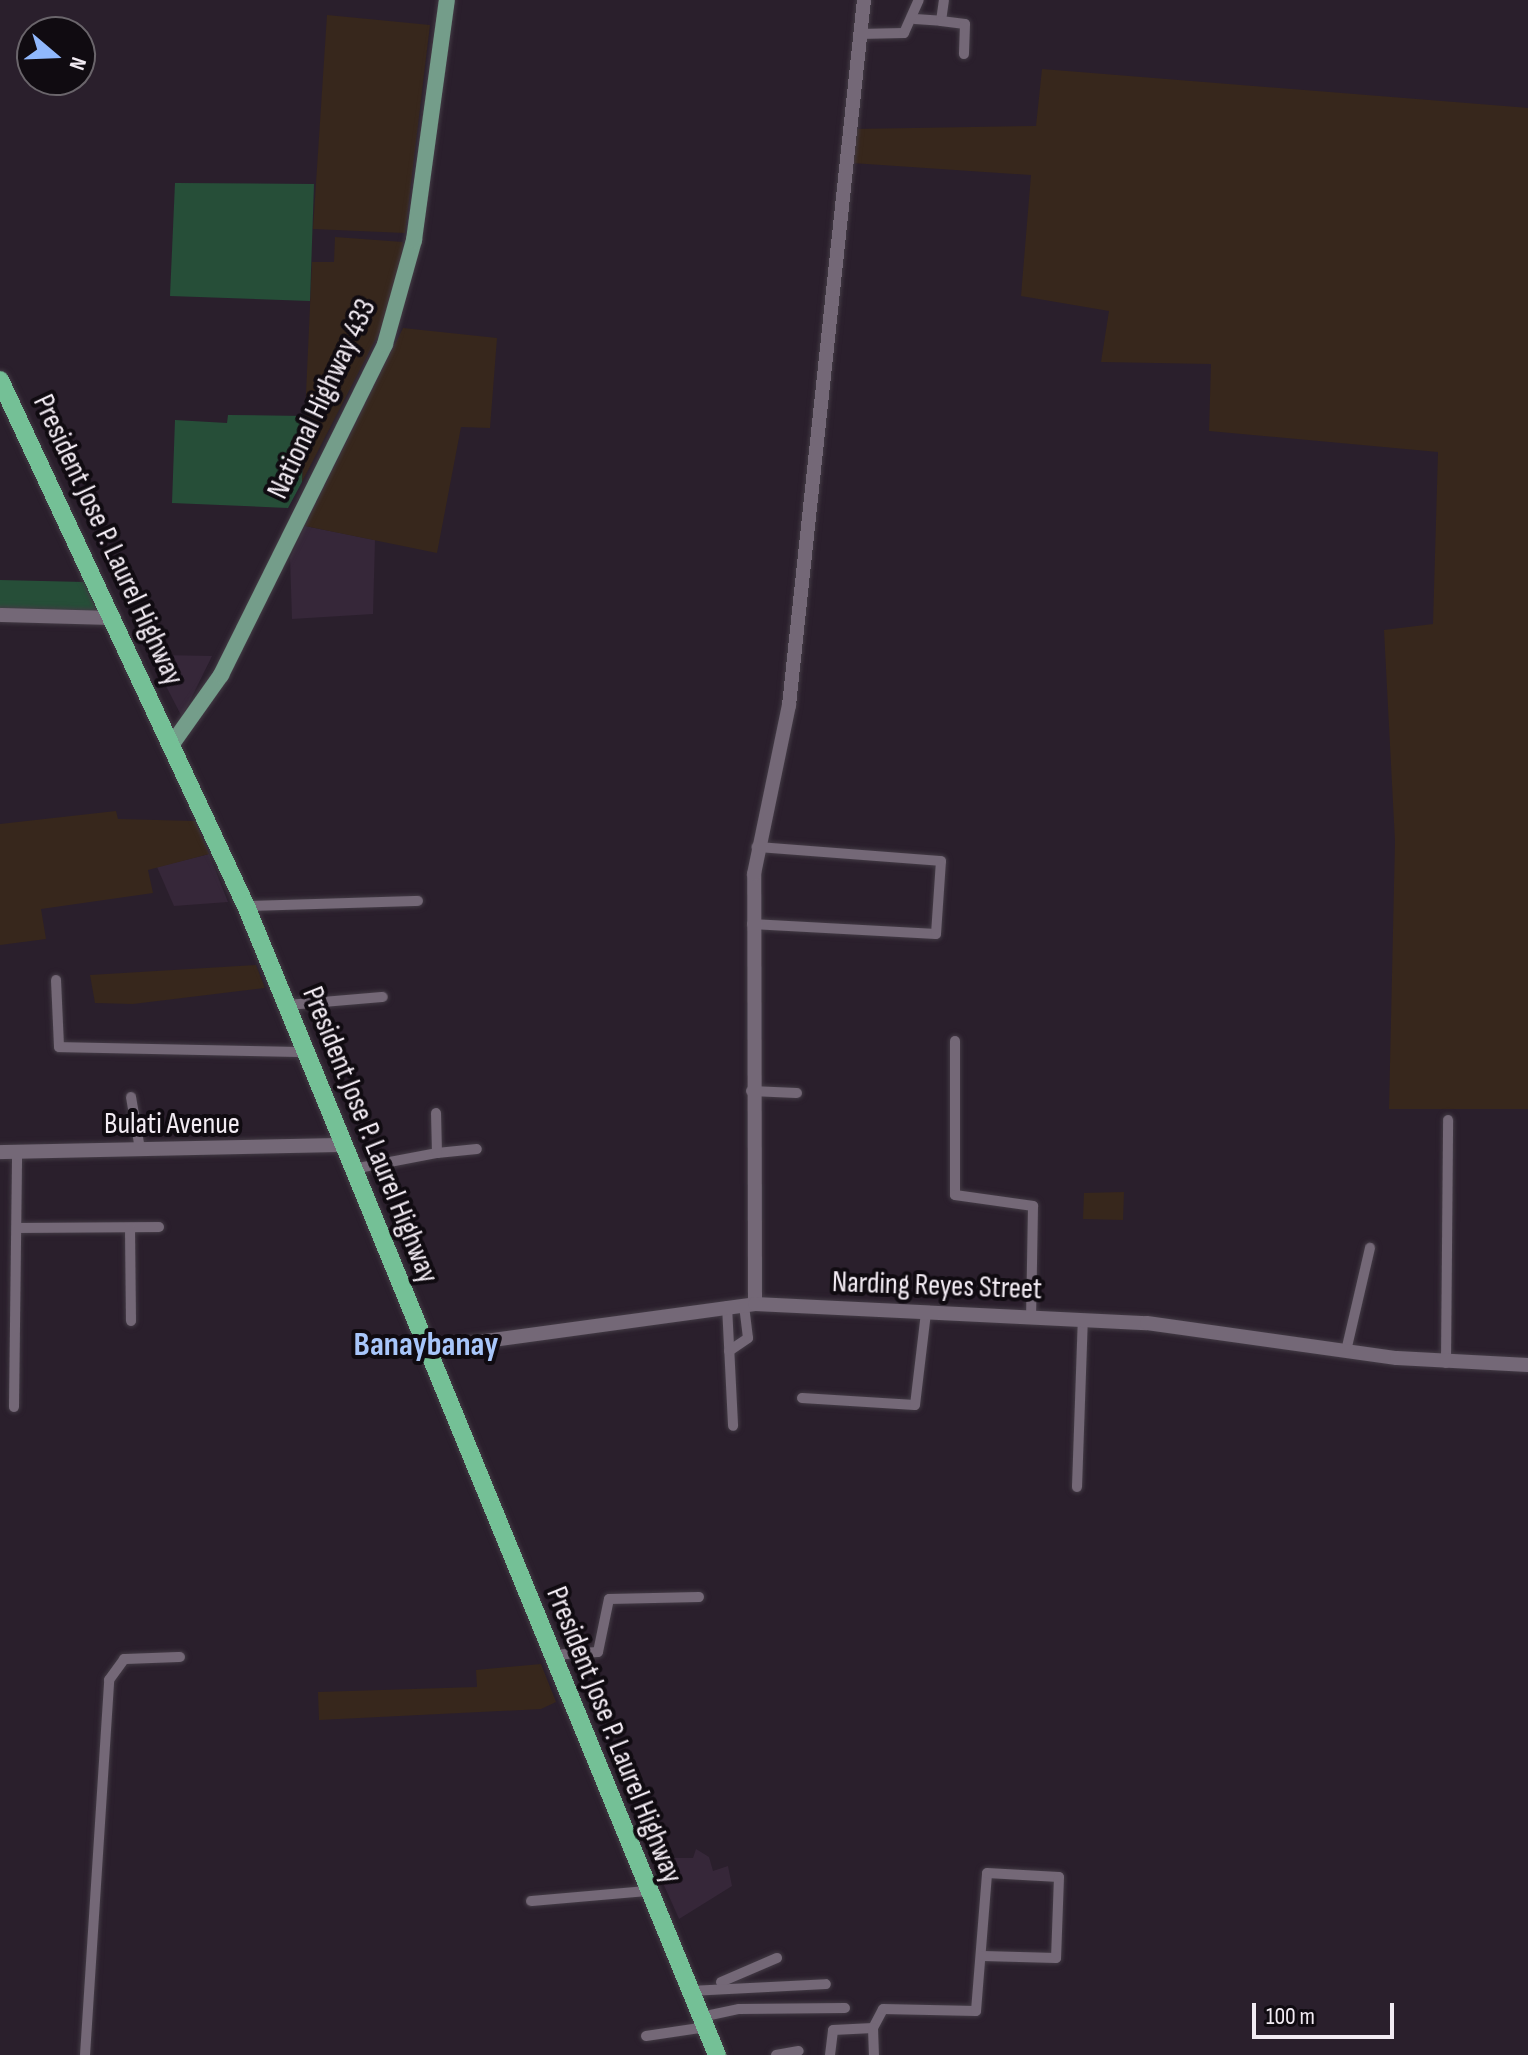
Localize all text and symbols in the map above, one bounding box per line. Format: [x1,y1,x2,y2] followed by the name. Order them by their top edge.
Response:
[16,16,96,96] north arrow
[63,53,92,73] text: N
[260,293,384,505] street label: National Highway 433
[25,389,191,691] street label: President Jose P. Laurel Highway
[294,981,446,1289] street label: President Jose P. Laurel Highway
[104,1106,240,1142] street label: Bulati Avenue
[831,1264,1043,1308] street label: Narding Reyes Street
[354,1325,498,1365] district label: Banaybanay
[538,1581,690,1889] street label: President Jose P. Laurel Highway
[1256,1987,1398,2037] scale bar
[1266,2002,1315,2031] text: 100 m

